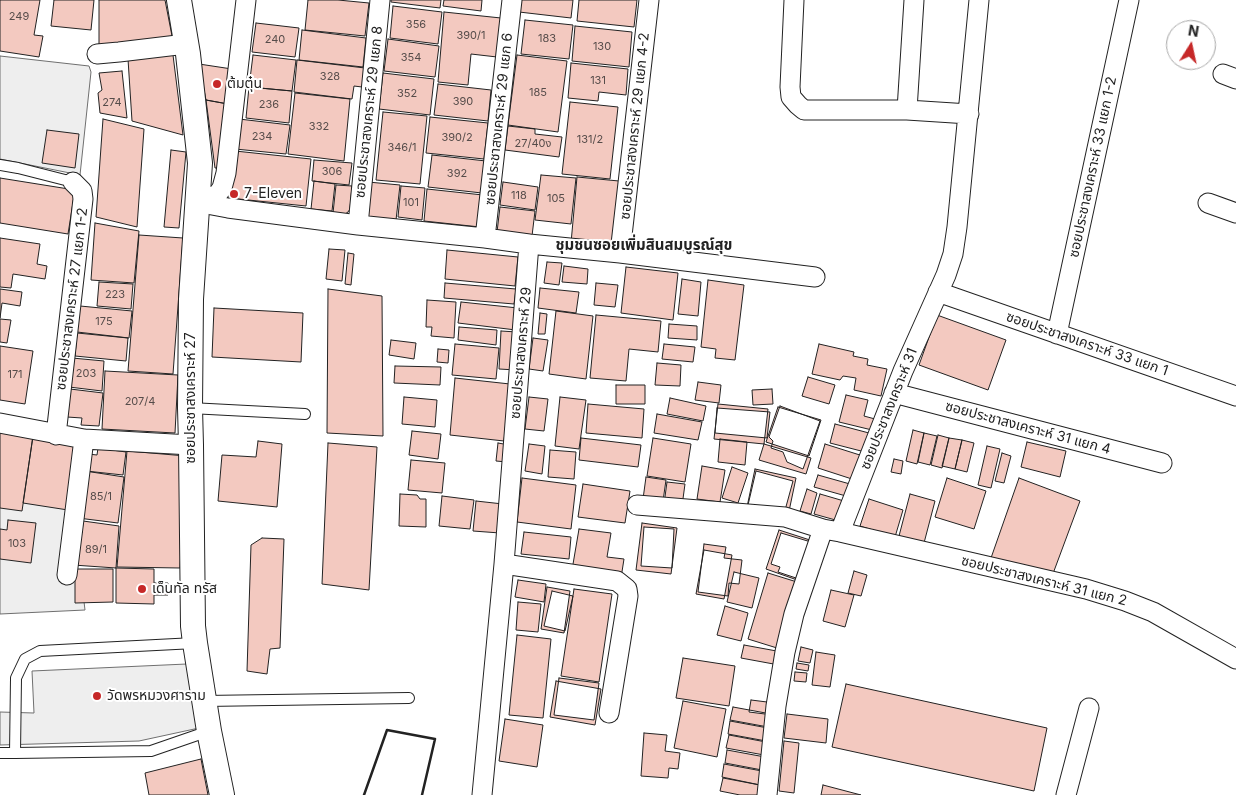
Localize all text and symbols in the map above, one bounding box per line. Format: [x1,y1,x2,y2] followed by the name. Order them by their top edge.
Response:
[9,10,29,24] house number: 249
[406,18,426,32] house number: 356
[1166,20,1216,70] north arrow
[1187,21,1200,40] text: N
[352,25,386,199] street label: ซอยประชาสงเคราะห์ 29 แยก 8
[457,29,485,43] house number: 390/1
[482,32,516,206] street label: ซอยประชาสงเคราะห์ 29 แยก 6
[538,32,556,46] house number: 183
[617,32,653,220] street label: ซอยประชาสงเคราะห์ 29 แยก 4-2
[265,33,285,47] house number: 240
[593,40,611,54] house number: 130
[401,51,421,65] house number: 354
[320,70,340,84] house number: 328
[590,74,606,88] house number: 131
[1066,75,1120,259] street label: ซอยประชาสงเคราะห์ 33 แยก 1-2
[227,76,262,92] place label: ต้มตุ๋น
[211,78,223,90] marker: ต้มตุ๋น
[529,86,547,100] house number: 185
[397,87,417,101] house number: 352
[453,95,473,109] house number: 390
[102,96,122,110] house number: 274
[259,98,279,112] house number: 236
[309,120,329,134] house number: 332
[252,130,272,144] house number: 234
[441,131,473,145] house number: 390/2
[577,133,603,147] house number: 131/2
[515,137,551,151] house number: 27/40ง
[387,141,417,155] house number: 346/1
[322,165,342,179] house number: 306
[447,167,467,181] house number: 392
[244,186,302,202] place label: 7-Eleven
[228,188,240,200] marker: 7-Eleven
[511,189,527,203] house number: 118
[547,192,565,206] house number: 105
[403,196,419,210] house number: 101
[52,207,92,391] street label: ซอยประชาสงเคราะห์ 27 แยก 1-2
[556,236,732,254] district label: ชุมชนซอยเพิ่มสินสมบูรณ์สุข
[507,286,535,420] street label: ซอยประชาสงเคราะห์ 29
[105,288,125,302] house number: 223
[1004,308,1170,380] street label: ซอยประชาสงเคราะห์ 33 แยก 1
[95,315,113,329] house number: 175
[183,332,199,464] street label: ซอยประชาสงเคราะห์ 27
[857,346,921,472] street label: ซอยประชาสงเคราะห์ 31
[76,367,96,381] house number: 203
[7,368,23,382] house number: 171
[125,395,155,409] house number: 207/4
[943,398,1113,458] street label: ซอยประชาสงเคราะห์ 31 แยก 4
[90,490,112,504] house number: 85/1
[8,537,26,551] house number: 103
[85,543,107,557] house number: 89/1
[959,552,1129,610] street label: ซอยประชาสงเคราะห์ 31 แยก 2
[152,581,217,597] place label: เด็นทัล ทรัส
[136,583,148,595] marker: เด็นทัล ทรัส
[107,688,206,704] place label: วัดพรหมวงศาราม
[91,690,103,702] marker: วัดพรหมวงศาราม

